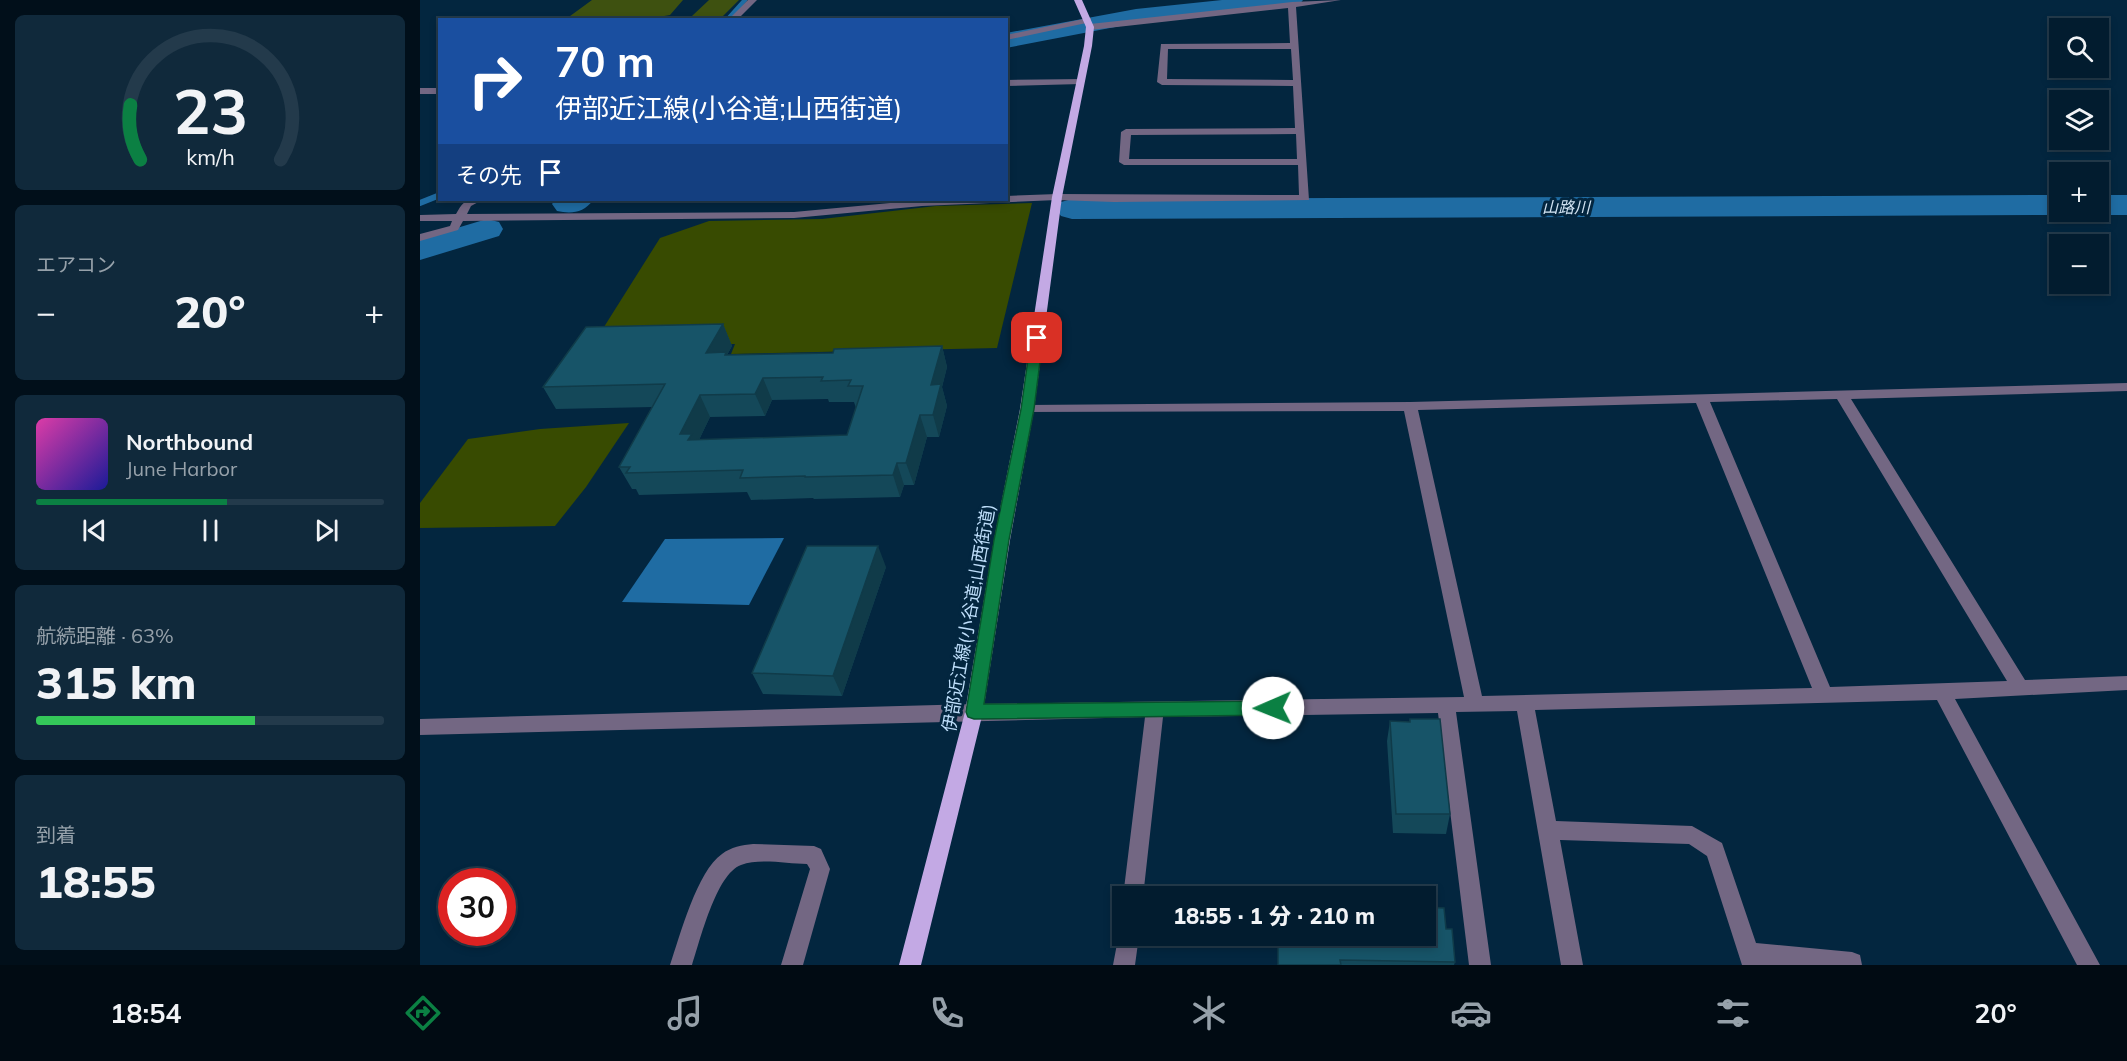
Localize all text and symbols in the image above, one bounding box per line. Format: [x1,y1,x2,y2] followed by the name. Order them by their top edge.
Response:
[2049,18,2109,294] map controls
[2049,18,2109,78] button: search
[555,35,655,88] text: 70 m
[456,42,534,120] icon: right
[173,71,247,150] text: 23
[2049,90,2109,150] button: layers
[555,91,902,125] text: 伊部近江線(小谷道;山西街道)
[186,143,234,170] text: km/h
[534,156,567,189] icon: arrive
[456,161,522,189] text: その先
[2049,162,2109,222] button: +
[1542,197,1592,217] water label: 山路川
[2049,234,2109,294] button: −
[36,252,116,277] text: エアコン
[174,283,246,339] text: 20°
[36,291,56,332] text: −
[364,291,384,332] text: +
[1011,312,1062,363] pin
[1020,321,1053,354] icon: arrive
[126,428,253,456] text: Northbound
[126,456,237,481] text: June Harbor
[937,502,1000,734] street label: 伊部近江線(小谷道;山西街道)
[78,514,111,547] icon: previous
[194,514,227,547] icon: pause
[310,514,343,547] icon: next
[36,623,174,648] text: 航続距離 · 63%
[36,654,197,710] text: 315 km
[1241,676,1305,740] position arrow
[36,822,76,847] text: 到着
[36,853,156,909] text: 18:55
[438,868,516,946] speed limit sign: 30
[1173,902,1375,930] text: 18:55 · 1 分 · 210 m
[402,992,444,1034] icon: directions
[664,992,706,1034] icon: music
[926,992,968,1034] icon: phone
[1188,992,1230,1034] icon: climate
[1450,992,1492,1034] icon: car
[1712,992,1754,1034] icon: filters
[110,996,182,1030] text: 18:54
[1974,996,2017,1030] text: 20°

